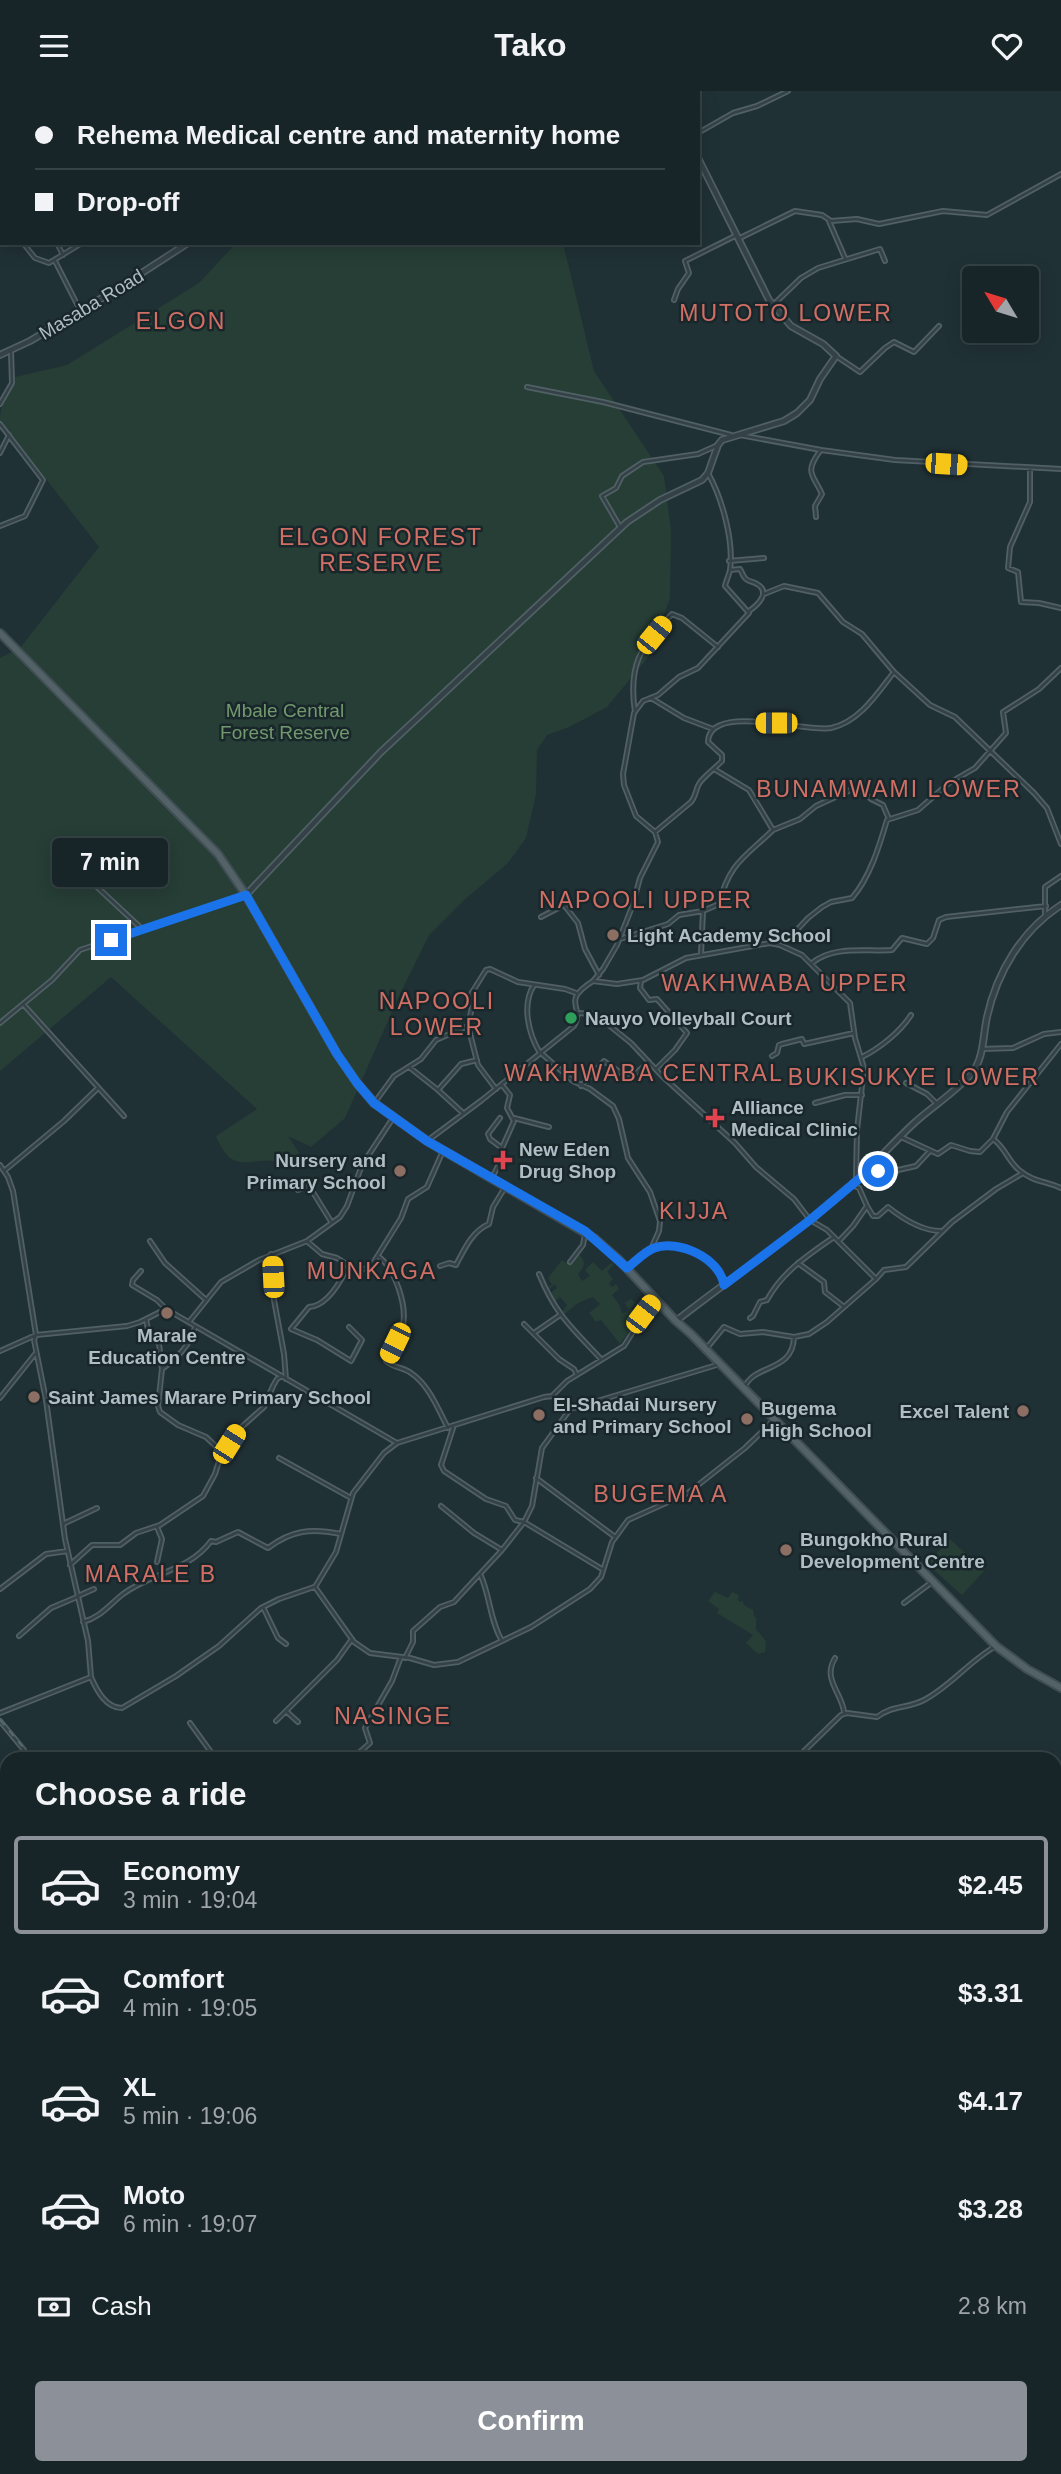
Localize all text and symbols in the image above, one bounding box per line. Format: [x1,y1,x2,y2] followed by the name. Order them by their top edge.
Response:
[35,27,73,65] icon: menu
[494,27,567,63] text: Tako
[988,27,1026,65] icon: heart
[77,120,620,150] text: Rehema Medical centre and maternity home
[77,187,180,217] text: Drop-off
[35,265,147,344] street label: Masaba Road
[962,266,1040,343] north arrow
[962,266,1039,343] map controls
[679,300,893,326] district label: MUTOTO LOWER
[136,308,226,334] district label: ELGON
[925,452,968,476] car
[279,524,483,576] district label: ELGON FOREST RESERVE
[633,612,676,658] car
[220,700,350,743] park label: Mbale Central Forest Reserve
[756,713,798,734] car
[756,776,1022,802] district label: BUNAMWAMI LOWER
[53,839,169,887] callout: 7 min
[80,849,140,875] text: 7 min
[539,887,753,913] district label: NAPOOLI UPPER
[95,924,127,956] route end
[627,925,831,946] place label: Light Academy School
[605,927,621,943] marker: Light Academy School
[661,970,909,996] district label: WAKHWABA UPPER
[379,988,495,1040] district label: NAPOOLI LOWER
[585,1008,792,1029] place label: Nauyo Volleyball Court
[563,1010,579,1026] marker: Nauyo Volleyball Court
[504,1060,784,1086] district label: WAKHWABA CENTRAL
[788,1064,1040,1090] district label: BUKISUKYE LOWER
[731,1097,858,1140] place label: Alliance Medical Clinic
[705,1108,725,1128] marker: Alliance Medical Clinic
[519,1139,616,1182] place label: New Eden Drug Shop
[247,1150,386,1193] place label: Nursery and Primary School
[493,1150,513,1170] marker: New Eden Drug Shop
[862,1155,894,1187] route start
[392,1163,408,1179] marker: Nursery and Primary School
[659,1198,729,1224] district label: KIJJA
[262,1255,285,1299] car
[307,1258,437,1284] district label: MUNKAGA
[622,1291,665,1337] car
[159,1305,175,1321] marker: Marale Education Centre
[377,1320,414,1366] car
[88,1325,246,1368] place label: Marale Education Centre
[48,1387,371,1408] place label: Saint James Marare Primary School
[26,1389,42,1405] marker: Saint James Marare Primary School
[553,1394,731,1437] place label: El-Shadai Nursery and Primary School
[761,1398,872,1441] place label: Bugema High School
[900,1401,1010,1422] place label: Excel Talent
[1015,1403,1031,1419] marker: Excel Talent
[531,1407,547,1423] marker: El-Shadai Nursery and Primary School
[739,1411,755,1427] marker: Bugema High School
[209,1421,250,1467] car
[594,1481,728,1507] district label: BUGEMA A
[800,1529,985,1572] place label: Bungokho Rural Development Centre
[778,1542,794,1558] marker: Bungokho Rural Development Centre
[85,1561,217,1587] district label: MARALE B
[334,1703,452,1729] district label: NASINGE
[35,1776,247,1812] text: Choose a ride
[39,1854,102,1917] icon: car
[123,1856,240,1886] text: Economy
[958,1870,1023,1900] text: $2.45
[123,1887,257,1913] text: 3 min · 19:04
[39,1962,102,2025] icon: car
[123,1964,224,1994] text: Comfort
[958,1978,1023,2008] text: $3.31
[123,1995,257,2021] text: 4 min · 19:05
[39,2070,102,2133] icon: car
[123,2072,156,2102] text: XL
[958,2086,1023,2116] text: $4.17
[123,2103,257,2129] text: 5 min · 19:06
[39,2178,102,2241] icon: car
[123,2180,185,2210] text: Moto
[958,2194,1023,2224] text: $3.28
[123,2211,257,2237] text: 6 min · 19:07
[35,2288,73,2326] icon: cash
[91,2291,152,2321] text: Cash
[958,2293,1027,2319] text: 2.8 km
[35,2381,1027,2461] button: Confirm

